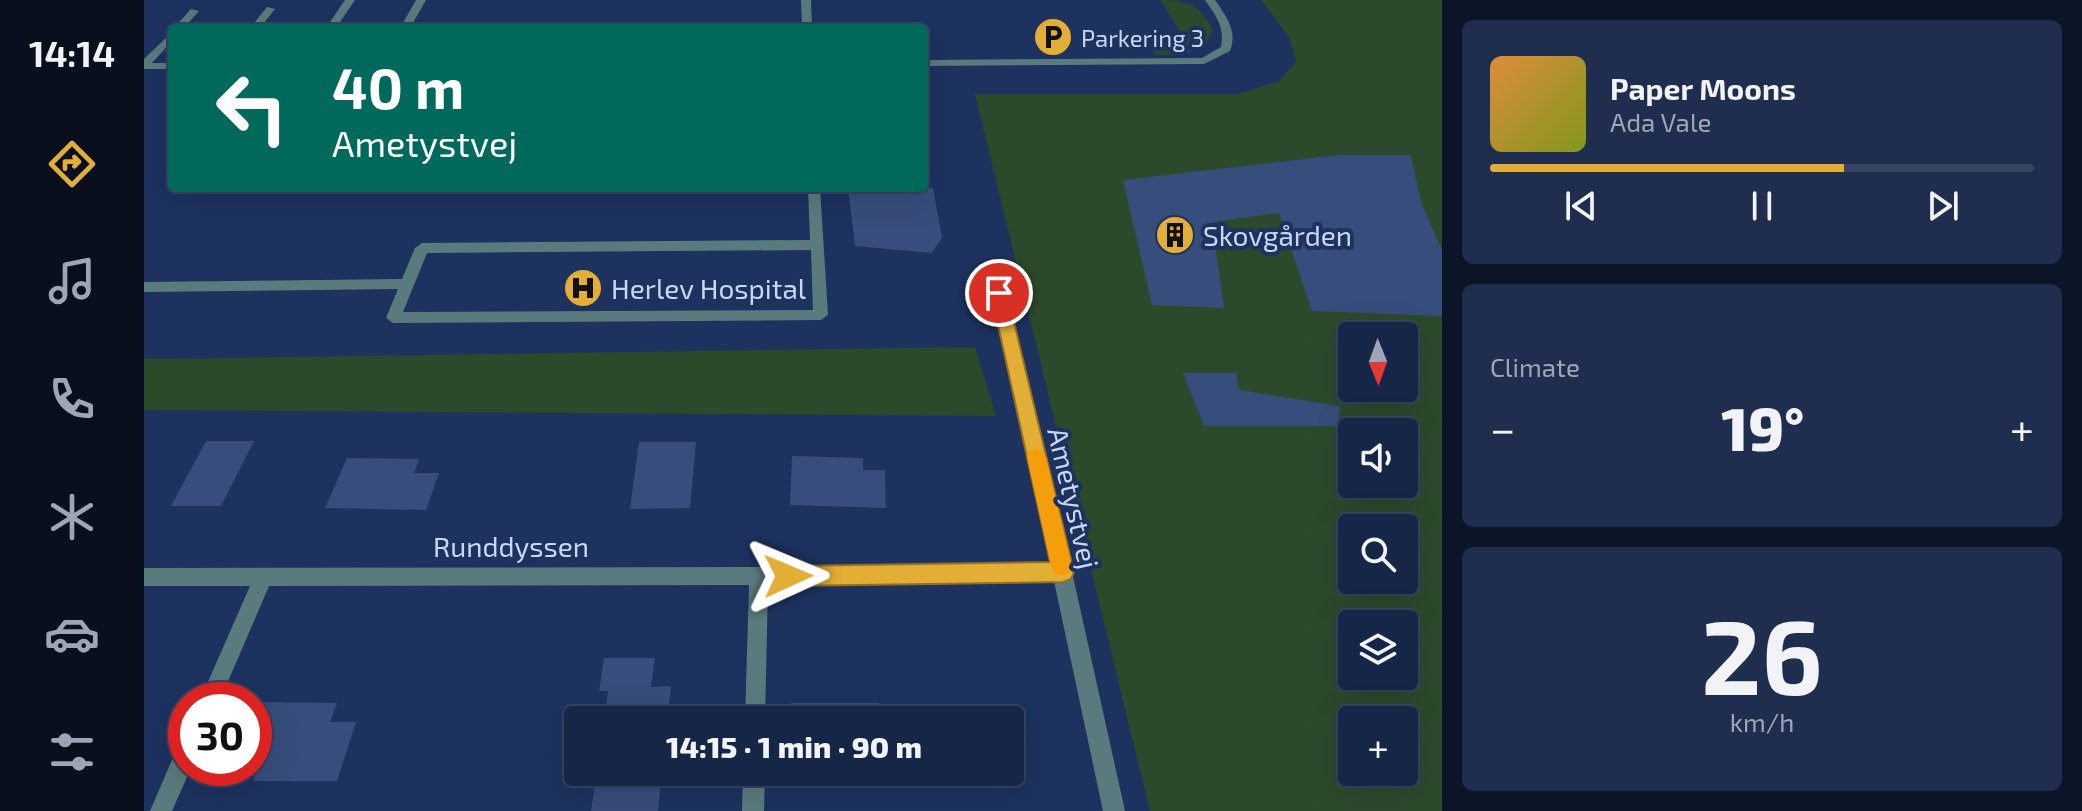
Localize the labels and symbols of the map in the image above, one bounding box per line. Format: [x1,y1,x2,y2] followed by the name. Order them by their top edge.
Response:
[1032,16,1074,58] parking icon: Parkering 3
[1081,23,1204,52] place label: Parkering 3
[1154,214,1196,256] building icon: Skovgården
[1203,218,1352,252] place label: Skovgården
[965,259,1033,327] pin
[562,267,604,309] hospital icon: Herlev Hospital
[611,271,807,305] place label: Herlev Hospital
[1338,322,1418,402] north arrow
[1041,424,1107,572] street label: Ametystvej
[433,529,589,563] street label: Runddyssen
[746,534,830,618] position arrow
[168,682,272,786] speed limit sign: 30

